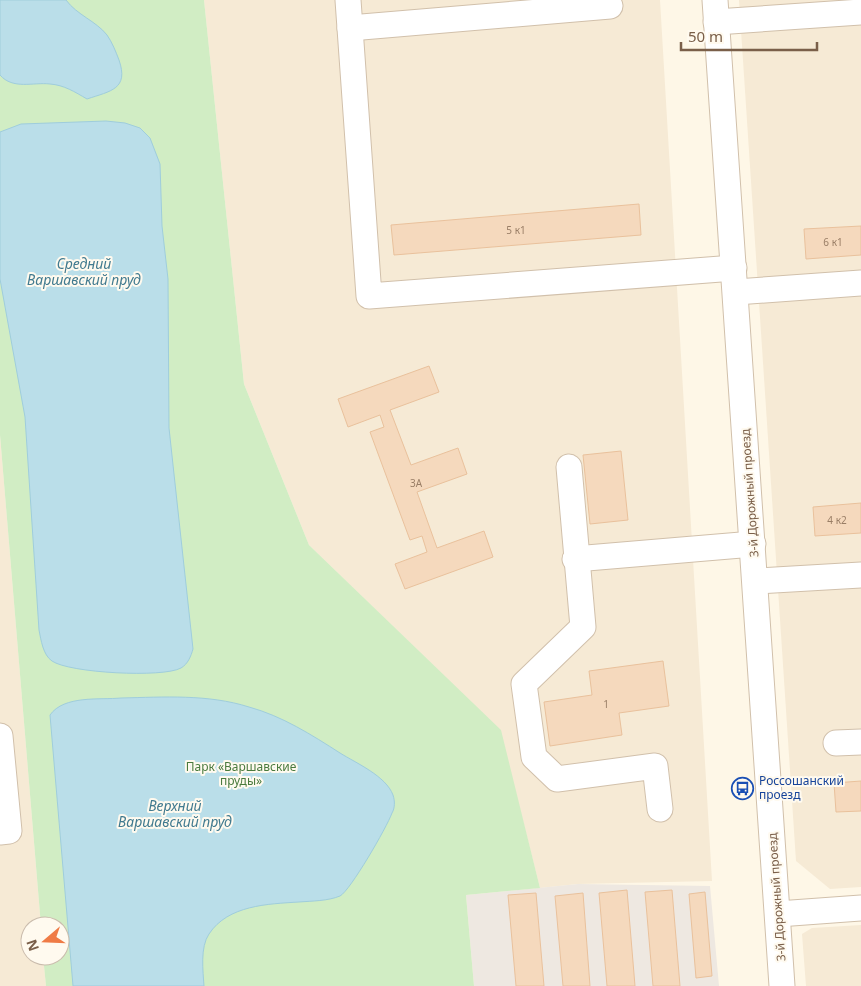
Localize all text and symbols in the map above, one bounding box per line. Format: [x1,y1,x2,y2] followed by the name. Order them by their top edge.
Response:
[681,20,817,52] scale bar
[688,26,723,46] text: 50 m
[506,223,526,237] house number: 5 к1
[823,235,843,249] house number: 6 к1
[27,254,141,289] water label: Средний Варшавский пруд
[736,427,762,558] street label: 3-й Дорожный проезд
[410,476,423,490] house number: 3А
[827,513,847,527] house number: 4 к2
[603,697,609,711] house number: 1
[186,758,297,789] park label: Парк «Варшавские пруды»
[759,772,844,803] place label: Россошанский проезд
[731,776,755,800] bus stop icon: Россошанский проезд
[118,796,232,831] water label: Верхний Варшавский пруд
[763,831,789,962] street label: 3-й Дорожный проезд
[20,916,70,966] north arrow
[21,937,43,954] text: N

